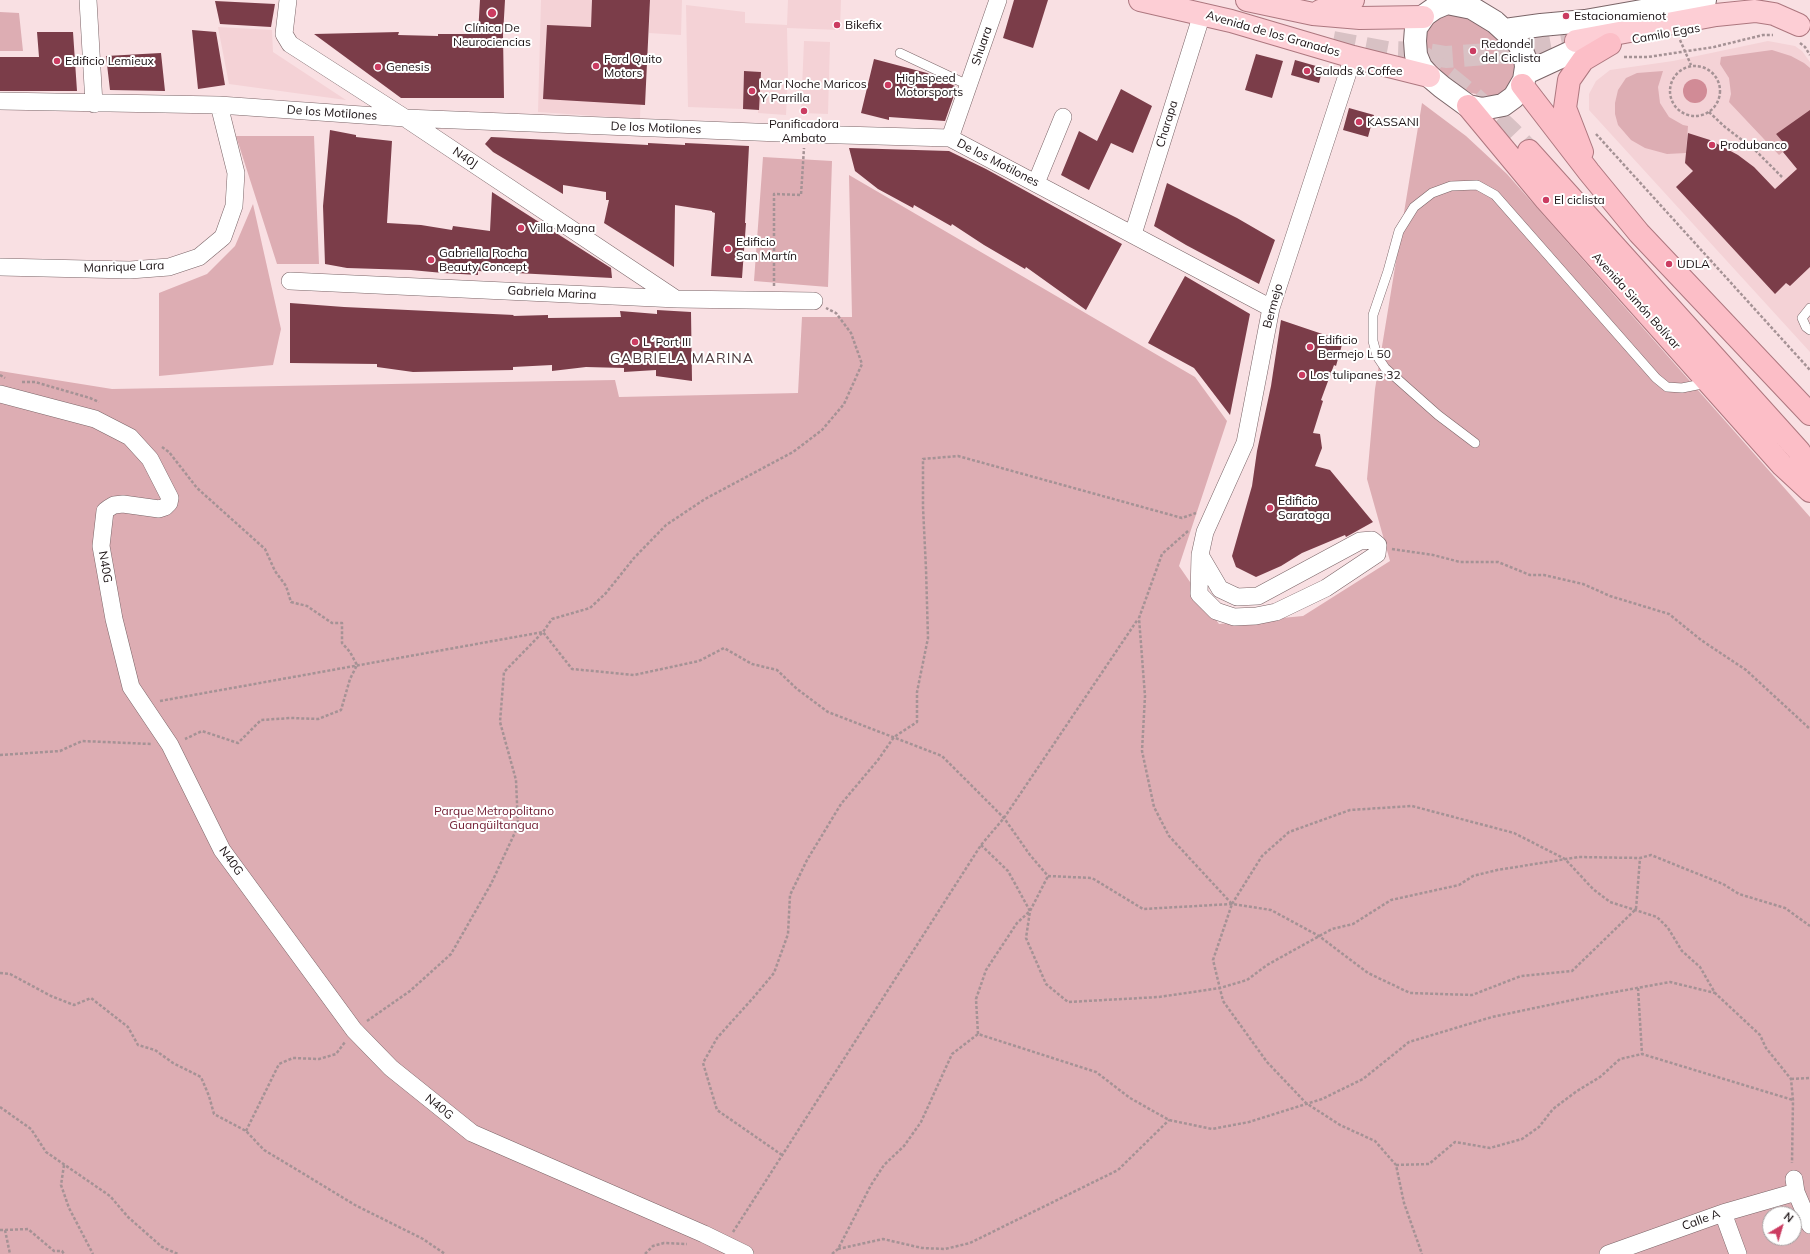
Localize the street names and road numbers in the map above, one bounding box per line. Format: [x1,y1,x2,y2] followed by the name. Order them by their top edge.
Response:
[1204,8,1342,60] street label: Avenida de los Granados
[1631,21,1701,47] street label: Camilo Egas
[969,25,995,67] street label: Shuara
[1153,99,1181,149] street label: Charapa
[286,103,378,123] street label: De los Motilones
[610,119,702,137] street label: De los Motilones
[954,136,1042,190] street label: De los Motilones
[450,144,480,172] street label: N40J
[1589,250,1683,352] street label: Avenida Simón Bolívar
[83,258,165,276] street label: Manrique Lara
[1260,282,1286,330] street label: Bermejo
[507,283,597,303] street label: Gabriela Marina
[95,550,115,584] street label: N40G
[216,844,246,878] street label: N40G
[422,1091,456,1123] street label: N40G
[1680,1206,1722,1234] street label: Calle A

